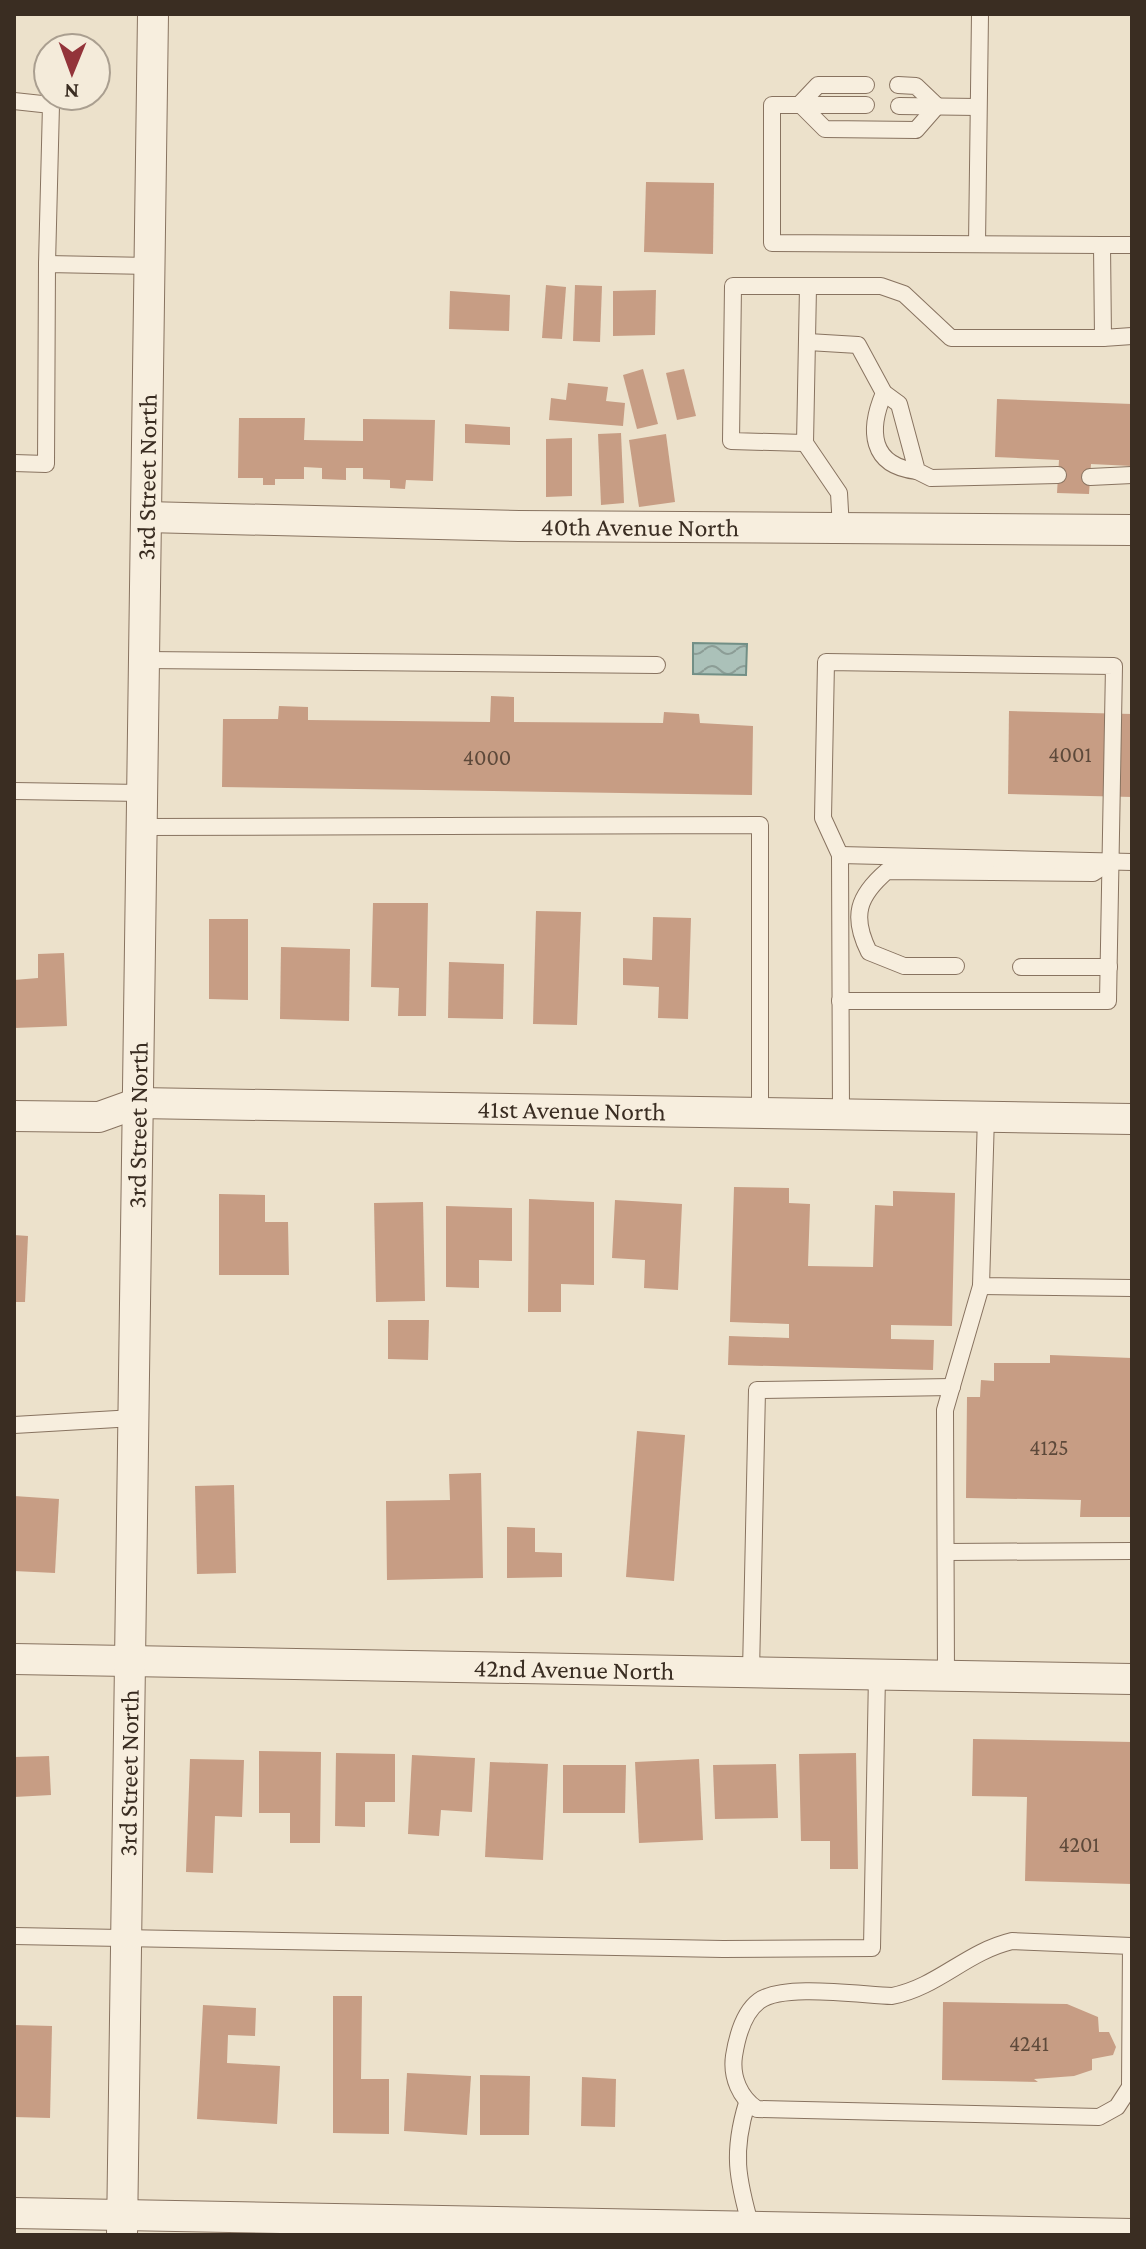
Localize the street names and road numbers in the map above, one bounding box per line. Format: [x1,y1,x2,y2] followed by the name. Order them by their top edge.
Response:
[131,393,162,561] street label: 3rd Street North
[540,512,739,542] street label: 40th Avenue North
[122,1041,153,1209] street label: 3rd Street North
[477,1094,666,1126] street label: 41st Avenue North
[473,1653,675,1685] street label: 42nd Avenue North
[113,1689,144,1857] street label: 3rd Street North

